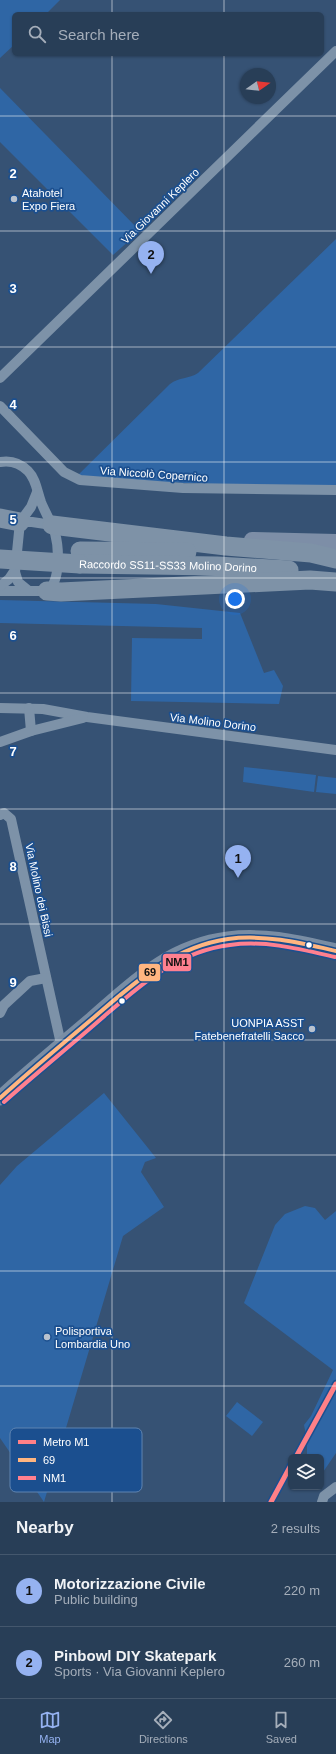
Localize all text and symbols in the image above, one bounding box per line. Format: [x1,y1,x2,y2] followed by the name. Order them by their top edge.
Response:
[12,12,324,56] search box
[26,23,48,45] icon: search
[58,26,140,43] text: Search here
[240,68,276,104] north arrow
[9,166,17,181] text: 2
[119,166,201,246] street label: Via Giovanni Keplero
[22,187,76,212] place label: Atahotel Expo Fiera
[9,194,19,204] marker: Atahotel Expo Fiera
[138,241,164,274] pin: 2
[9,281,17,296] text: 3
[9,397,17,412] text: 4
[100,464,208,484] street label: Via Niccolò Copernico
[9,512,17,527] text: 5
[79,558,257,574] street label: Raccordo SS11-SS33 Molino Dorino
[225,589,245,609] your location
[9,628,17,643] text: 6
[169,711,257,733] street label: Via Molino Dorino
[9,744,17,759] text: 7
[23,842,55,938] street label: Via Molino dei Bissi
[225,845,251,878] pin: 1
[9,859,17,874] text: 8
[304,940,314,950] unlabelled marker
[162,953,192,972] line badge: NM1
[165,956,189,968] text: NM1
[138,963,161,982] line badge: 69
[144,966,156,978] text: 69
[9,975,17,990] text: 9
[117,996,127,1006] unlabelled marker
[195,1017,304,1042] place label: UONPIA ASST Fatebenefratelli Sacco
[307,1024,317,1034] marker: UONPIA ASST Fatebenefratelli Sacco
[55,1325,130,1350] place label: Polisportiva Lombardia Uno
[42,1332,52,1342] marker: Polisportiva Lombardia Uno
[10,1428,142,1492] legend
[43,1436,89,1448] text: Metro M1
[43,1454,55,1466] text: 69
[288,1454,324,1490] map controls
[288,1454,324,1490] button: layers
[43,1472,66,1484] text: NM1
[16,1518,74,1537] text: Nearby
[271,1521,320,1536] text: 2 results
[54,1575,206,1592] text: Motorizzazione Civile
[25,1583,33,1598] text: 1
[284,1583,320,1598] text: 220 m
[54,1592,138,1607] text: Public building
[54,1647,216,1664] text: Pinbowl DIY Skatepark
[25,1655,33,1670] text: 2
[284,1655,320,1670] text: 260 m
[54,1664,225,1679] text: Sports · Via Giovanni Keplero
[39,1709,61,1745] tab: Map
[139,1709,188,1745] tab: Directions
[266,1709,297,1745] tab: Saved

